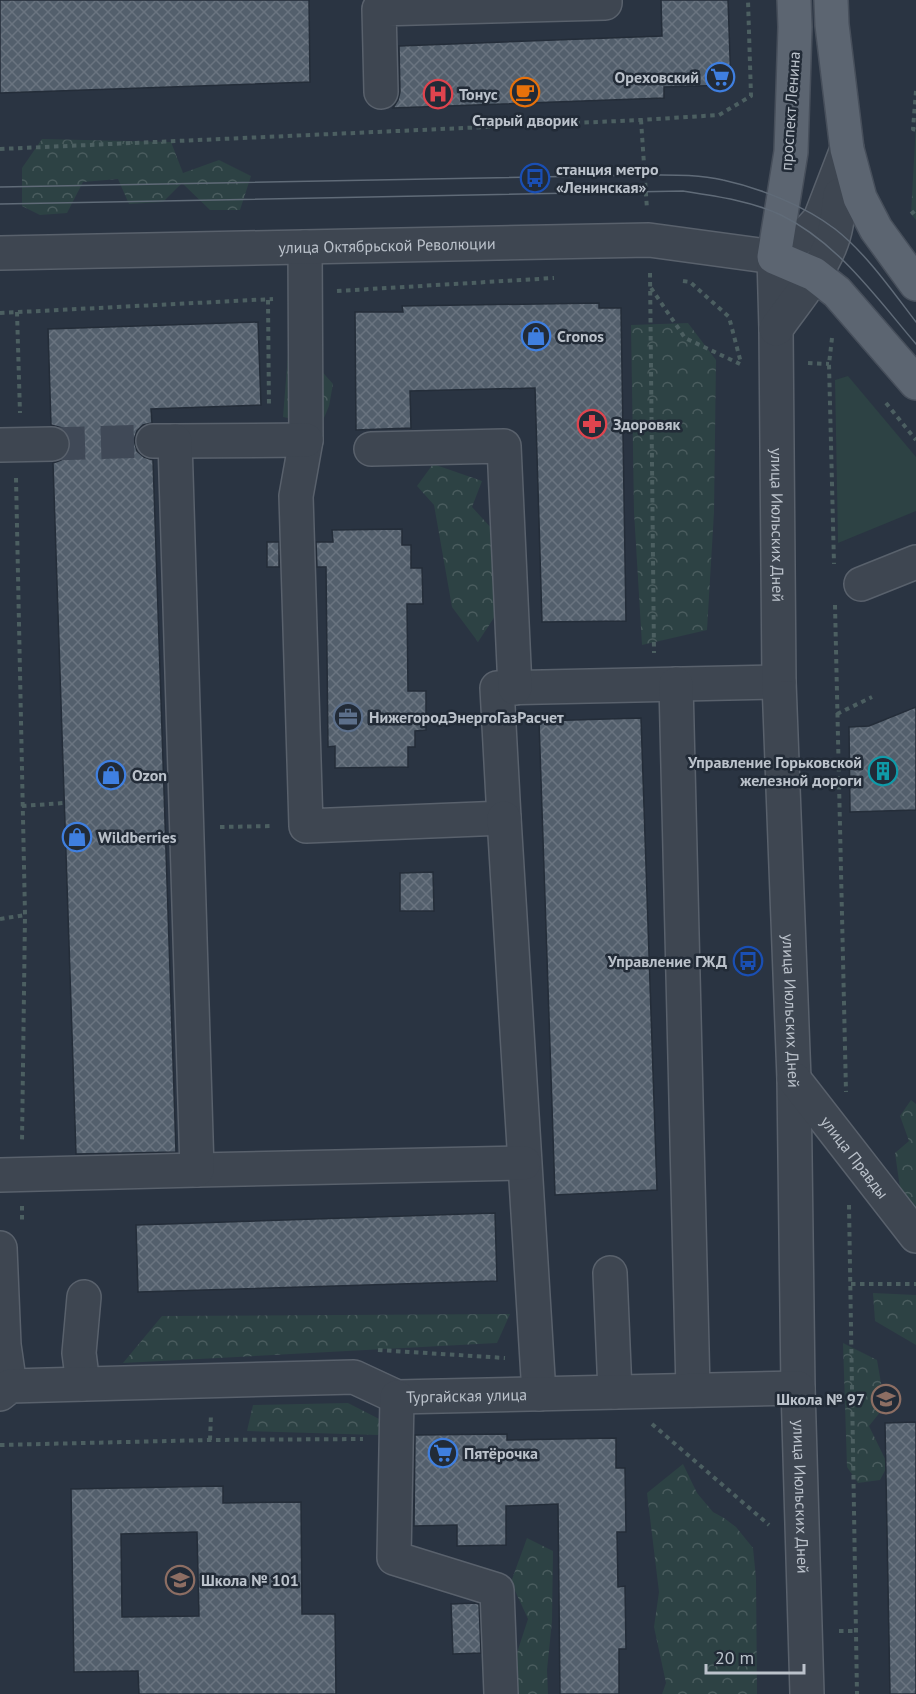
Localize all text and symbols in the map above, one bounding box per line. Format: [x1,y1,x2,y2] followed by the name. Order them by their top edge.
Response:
[776,51,804,171] street label: проспект Ленина
[704,61,736,93] supermarket icon: Ореховский
[615,67,699,87] place label: Ореховский
[509,76,541,108] cafe icon: Старый дворик
[422,78,454,110] hospital icon: Тонус
[459,84,498,104] place label: Тонус
[472,110,578,130] place label: Старый дворик
[556,159,659,197] place label: станция метро «Ленинская»
[519,162,551,194] bus stop icon: станция метро «Ленинская»
[278,233,496,257] street label: улица Октябрьской Революции
[520,320,552,352] shop icon: Cronos
[557,326,604,346] place label: Cronos
[576,408,608,440] pharmacy icon: Здоровяк
[613,414,680,434] place label: Здоровяк
[767,448,788,602] street label: улица Июльских Дней
[332,701,364,733] office icon: НижегородЭнергоГазРасчет
[369,707,564,727] place label: НижегородЭнергоГазРасчет
[687,752,862,790] place label: Управление Горьковской железной дороги
[867,755,899,787] building icon: Управление Горьковской железной дороги
[95,759,127,791] shop icon: Ozon
[132,765,167,785] place label: Ozon
[61,821,93,853] shop icon: Wildberries
[98,827,177,847] place label: Wildberries
[779,933,804,1088] street label: улица Июльских Дней
[732,945,764,977] bus stop icon: Управление ГЖД
[607,951,727,971] place label: Управление ГЖД
[816,1112,893,1203] street label: улица Правды
[870,1383,902,1415] school or university icon: Школа № 97
[406,1384,527,1407] street label: Тургайская улица
[776,1389,865,1409] place label: Школа № 97
[789,1419,813,1574] street label: улица Июльских Дней
[427,1437,459,1469] supermarket icon: Пятёрочка
[464,1443,538,1463] place label: Пятёрочка
[164,1564,196,1596] school or university icon: Школа № 101
[201,1570,299,1590] place label: Школа № 101
[706,1637,804,1675] scale bar
[715,1646,754,1669] text: 20 m

